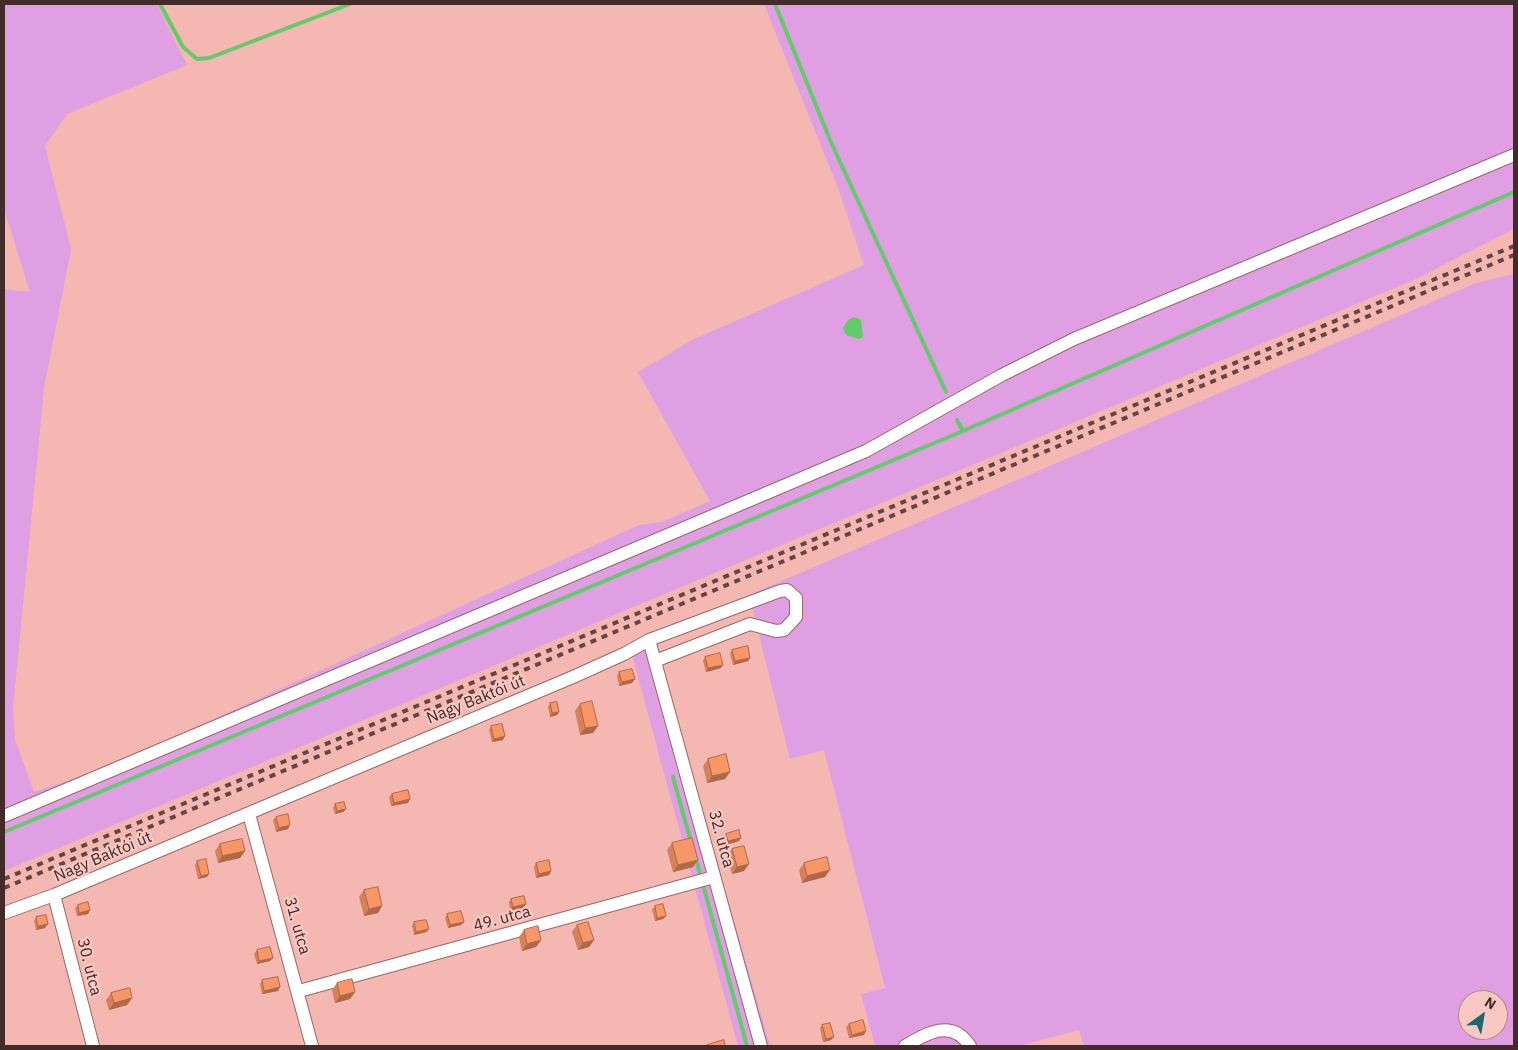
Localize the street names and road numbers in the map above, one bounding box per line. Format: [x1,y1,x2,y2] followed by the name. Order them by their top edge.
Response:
[424,672,528,728] street label: Nagy Baktói út
[704,808,738,870] street label: 32. utca
[51,828,155,886] street label: Nagy Baktói út
[280,895,314,957] street label: 31. utca
[471,902,533,936] street label: 49. utca
[73,936,105,998] street label: 30. utca

